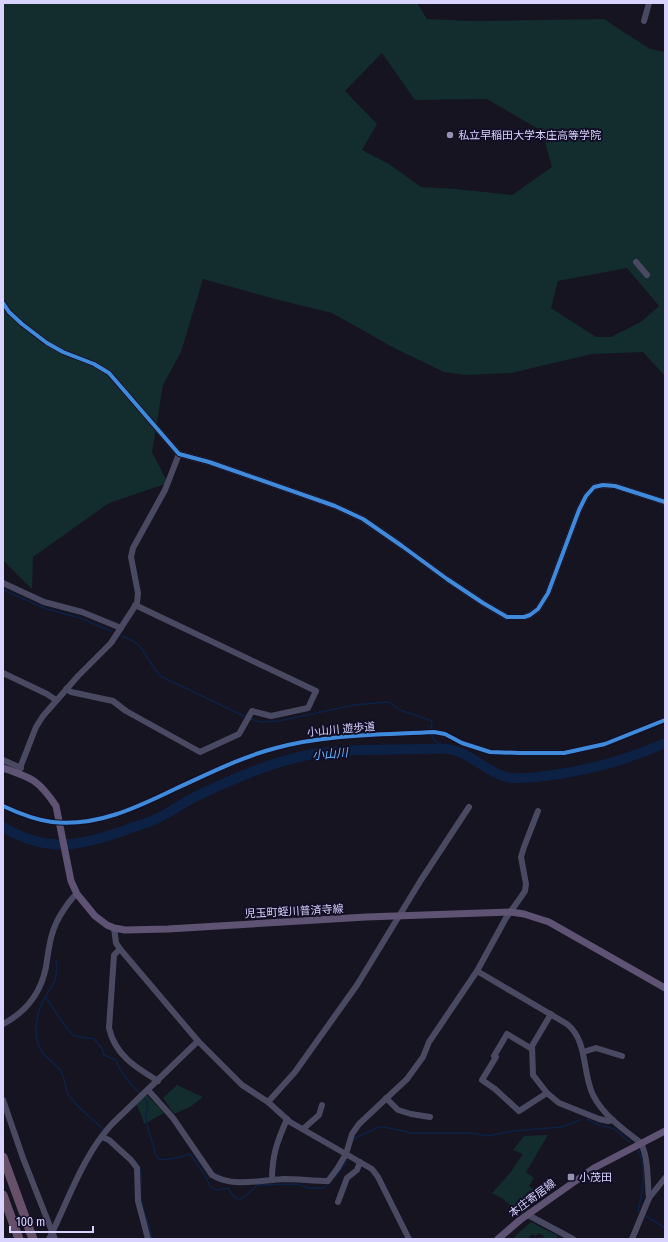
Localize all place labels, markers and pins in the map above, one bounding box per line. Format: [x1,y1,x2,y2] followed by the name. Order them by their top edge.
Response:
[458,129,601,142] place label: 私立早稲田大学本庄高等学院
[445,130,455,140] marker: 私立早稲田大学本庄高等学院
[579,1171,612,1184] place label: 小茂田
[566,1172,576,1182] marker: 小茂田

